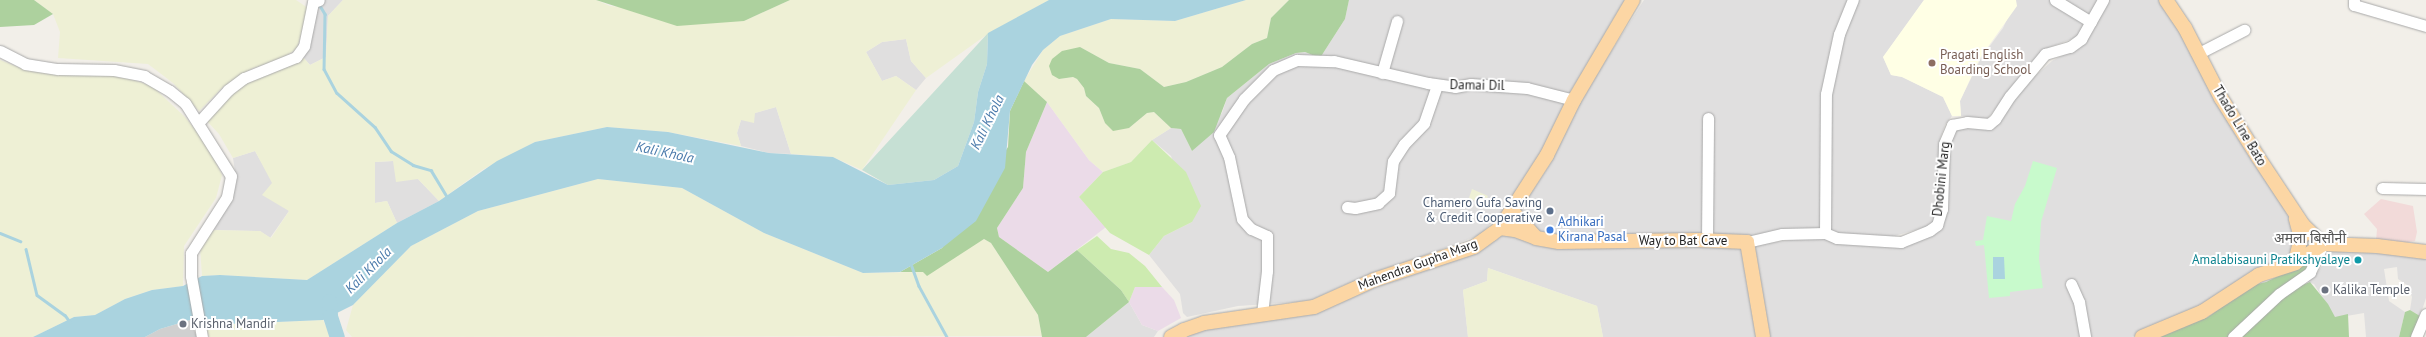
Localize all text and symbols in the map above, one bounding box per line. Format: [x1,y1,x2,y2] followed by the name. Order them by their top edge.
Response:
[1940,48,2031,79] place label: Pragati English Boarding School
[1927,58,1937,68] marker: Pragati English Boarding School
[1450,78,1504,94] street label: Damai Dil
[2209,83,2269,169] street label: Thado Line Bato
[967,92,1007,152] water label: Kali Khola
[635,138,695,166] water label: Kali Khola
[1930,141,1954,217] street label: Dhobini Marg
[1423,196,1542,227] place label: Chamero Gufa Saving & Credit Cooperative
[1545,206,1555,216] marker: Chamero Gufa Saving & Credit Cooperative
[1558,215,1626,246] place label: Adhikari Kirana Pasal
[1545,225,1555,235] marker: Adhikari Kirana Pasal
[2274,230,2346,246] district label: अमला बिसौनी
[1638,233,1728,249] street label: Way to Bat Cave
[1356,236,1480,294] street label: Mahendra Gupha Marg
[341,243,395,297] water label: Kali Khola
[2192,252,2350,268] place label: Amalabisauni Pratikshyalaye
[2353,255,2363,265] marker: Amalabisauni Pratikshyalaye
[2333,282,2411,298] place label: Kalika Temple
[2320,285,2330,295] marker: Kalika Temple
[191,316,275,332] place label: Krishna Mandir
[178,319,188,329] marker: Krishna Mandir

